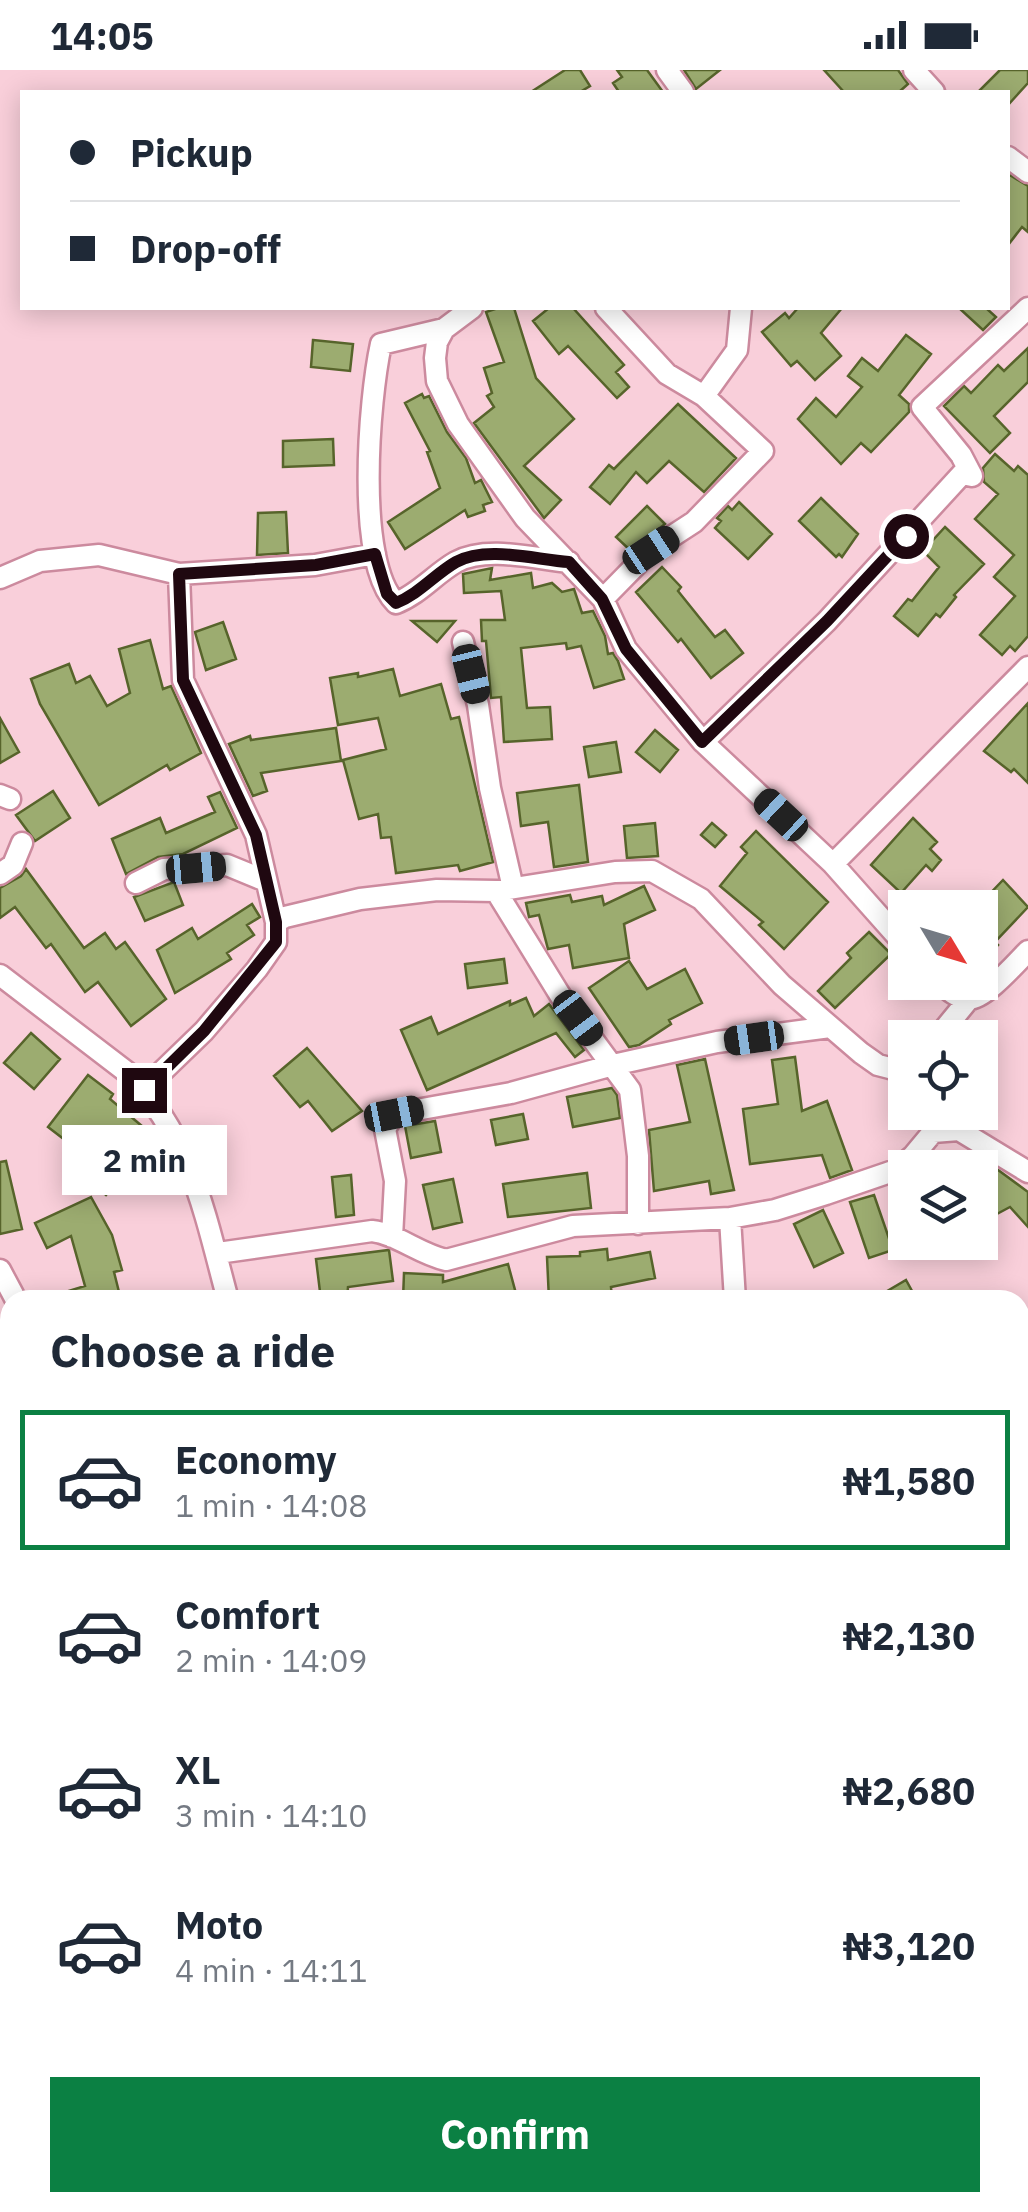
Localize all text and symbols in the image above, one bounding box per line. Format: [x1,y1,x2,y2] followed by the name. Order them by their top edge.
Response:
[50,11,154,60] text: 14:05
[130,128,253,177] text: Pickup
[130,224,281,273] text: Drop-off
[884,514,929,559] route start
[618,521,684,579] car
[449,641,493,707] car
[749,784,813,846] car
[165,850,227,886] car
[888,890,998,1000] north arrow
[888,890,998,1260] map controls
[548,985,608,1051] car
[722,1019,786,1057] car
[888,1020,998,1130] button: locate
[122,1068,167,1113] route end
[362,1094,426,1134] car
[62,1125,226,1195] callout: 2 min
[103,1139,186,1181] text: 2 min
[888,1150,998,1260] button: layers
[50,1321,335,1379] text: Choose a ride
[55,1435,145,1525] icon: car
[175,1435,337,1484] text: Economy
[843,1456,975,1505] text: ₦1,580
[175,1484,368,1526] text: 1 min · 14:08
[55,1590,145,1680] icon: car
[175,1590,320,1639] text: Comfort
[843,1611,975,1660] text: ₦2,130
[175,1639,368,1681] text: 2 min · 14:09
[55,1745,145,1835] icon: car
[175,1745,221,1794] text: XL
[843,1766,975,1815] text: ₦2,680
[175,1794,368,1836] text: 3 min · 14:10
[55,1900,145,1990] icon: car
[175,1900,263,1949] text: Moto
[843,1921,975,1970] text: ₦3,120
[175,1949,368,1991] text: 4 min · 14:11
[50,2077,980,2192] button: Confirm

